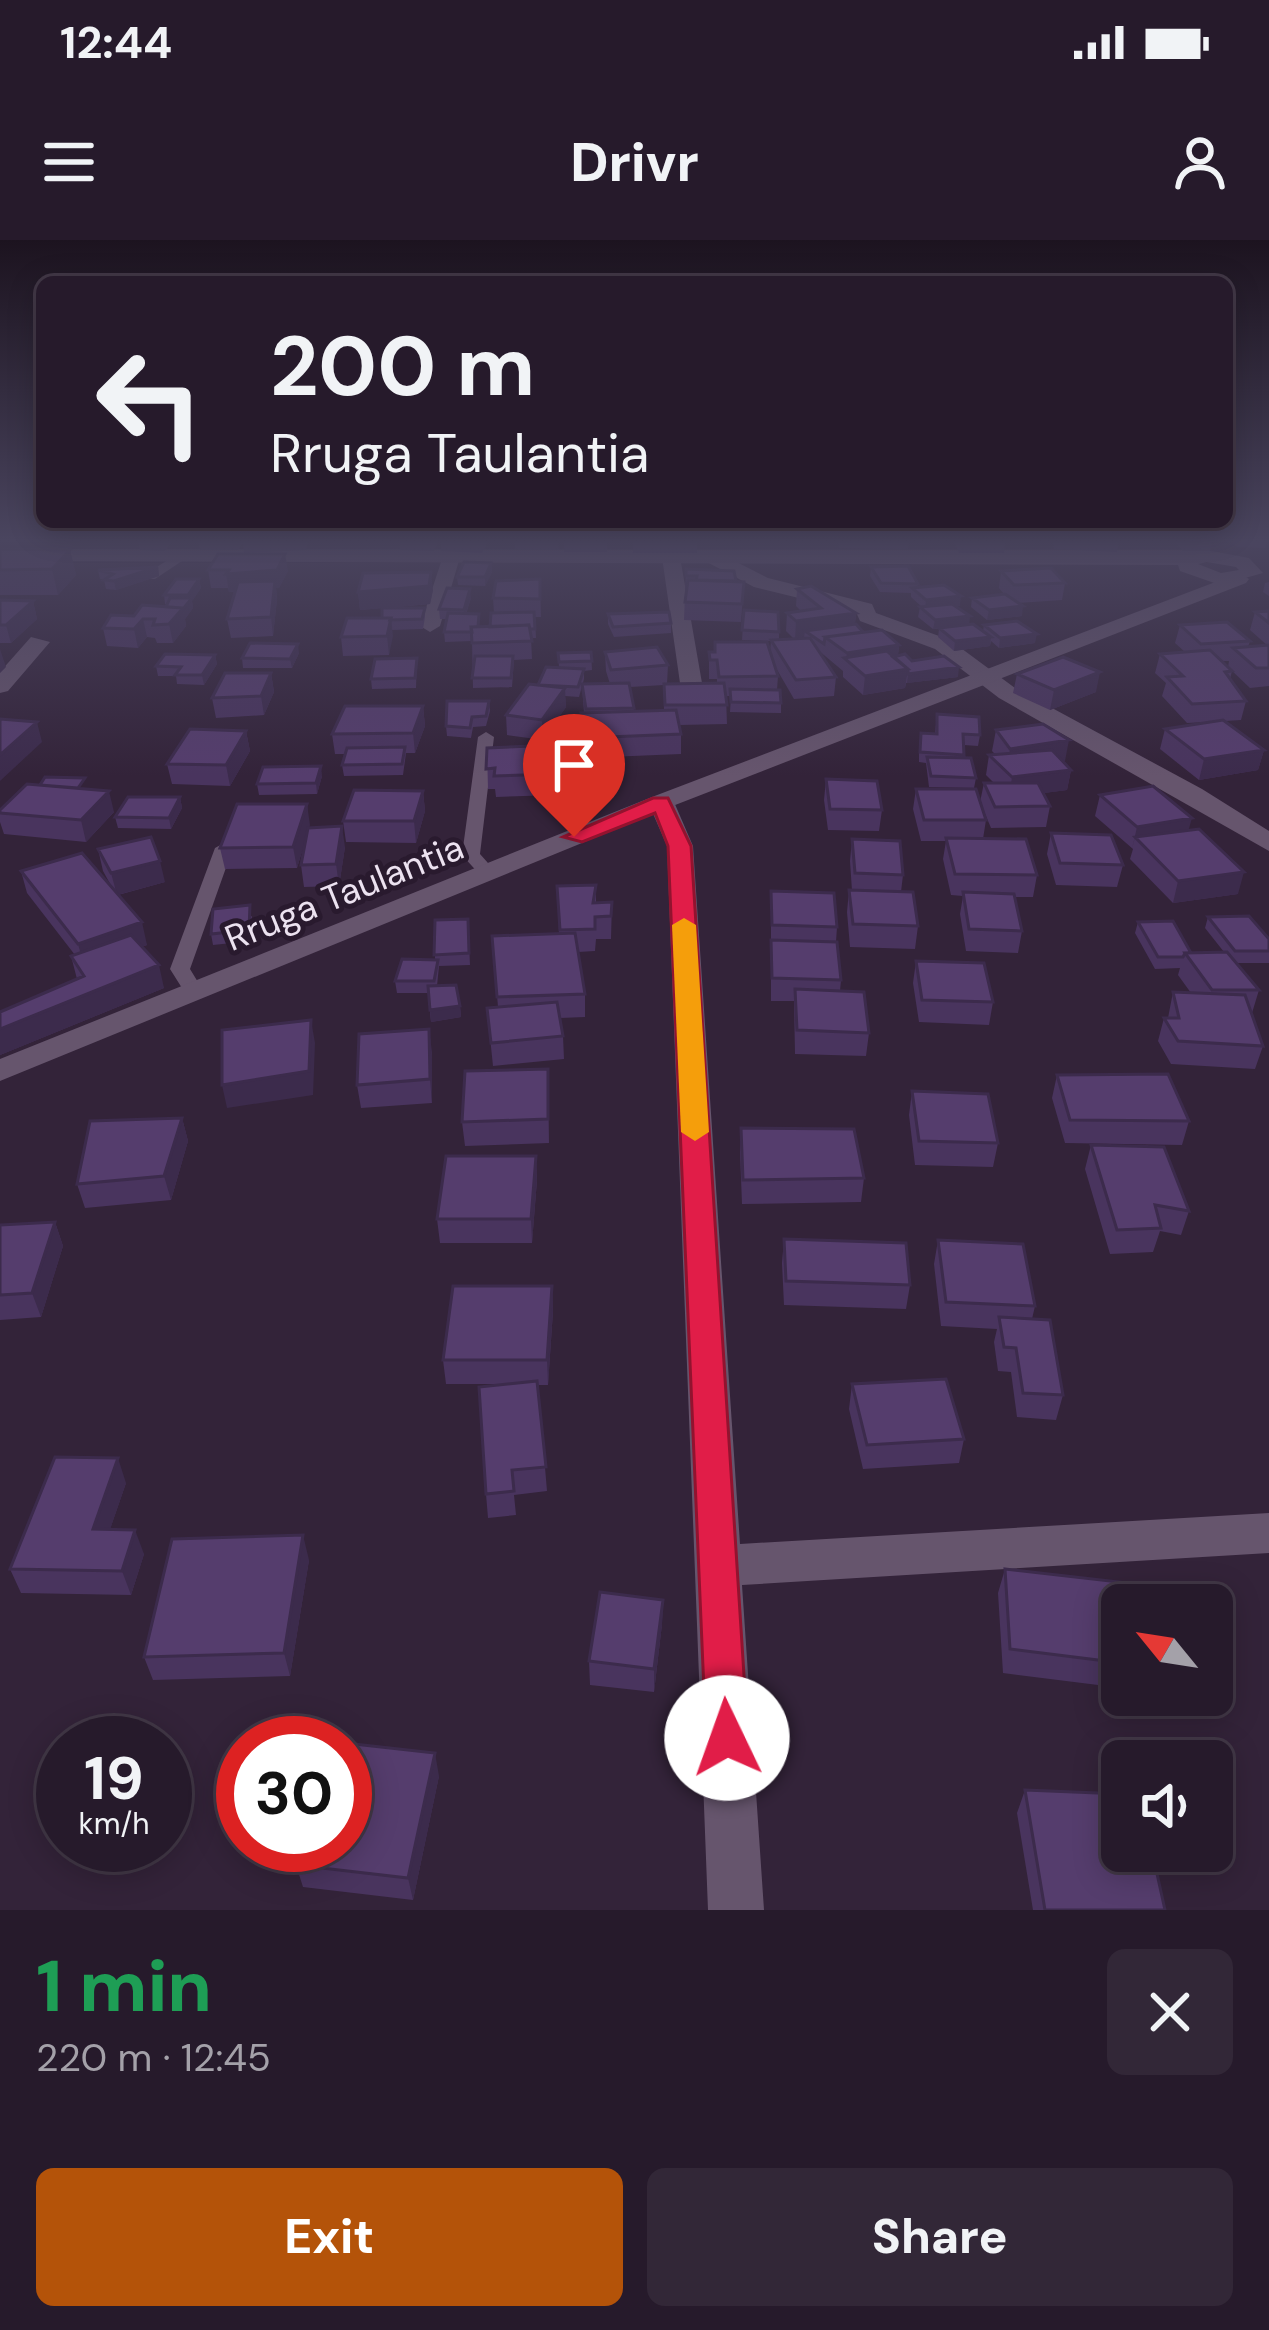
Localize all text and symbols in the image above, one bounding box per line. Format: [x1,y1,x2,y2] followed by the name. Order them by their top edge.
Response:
[60,13,172,72] text: 12:44
[570,127,699,198] text: Drivr
[36,129,102,195] icon: menu
[1167,129,1233,195] icon: person
[270,312,535,421] text: 200 m
[72,324,228,480] icon: left
[270,418,649,489] text: Rruga Taulantia
[523,714,625,837] pin
[541,732,607,798] icon: arrive
[218,823,470,962] street label: Rruga Taulantia
[1101,1584,1233,1716] north arrow
[1101,1584,1233,1872] map controls
[664,1675,790,1801] position arrow
[216,1716,372,1872] speed limit sign: 30
[84,1739,144,1818] text: 19
[1101,1740,1233,1872] button: sound
[79,1804,149,1843] text: km/h
[36,1940,212,2033] text: 1 min
[1107,1949,1233,2075] button: close
[36,2032,271,2083] text: 220 m · 12:45
[36,2168,623,2306] button: Exit
[647,2168,1233,2306] button: Share

